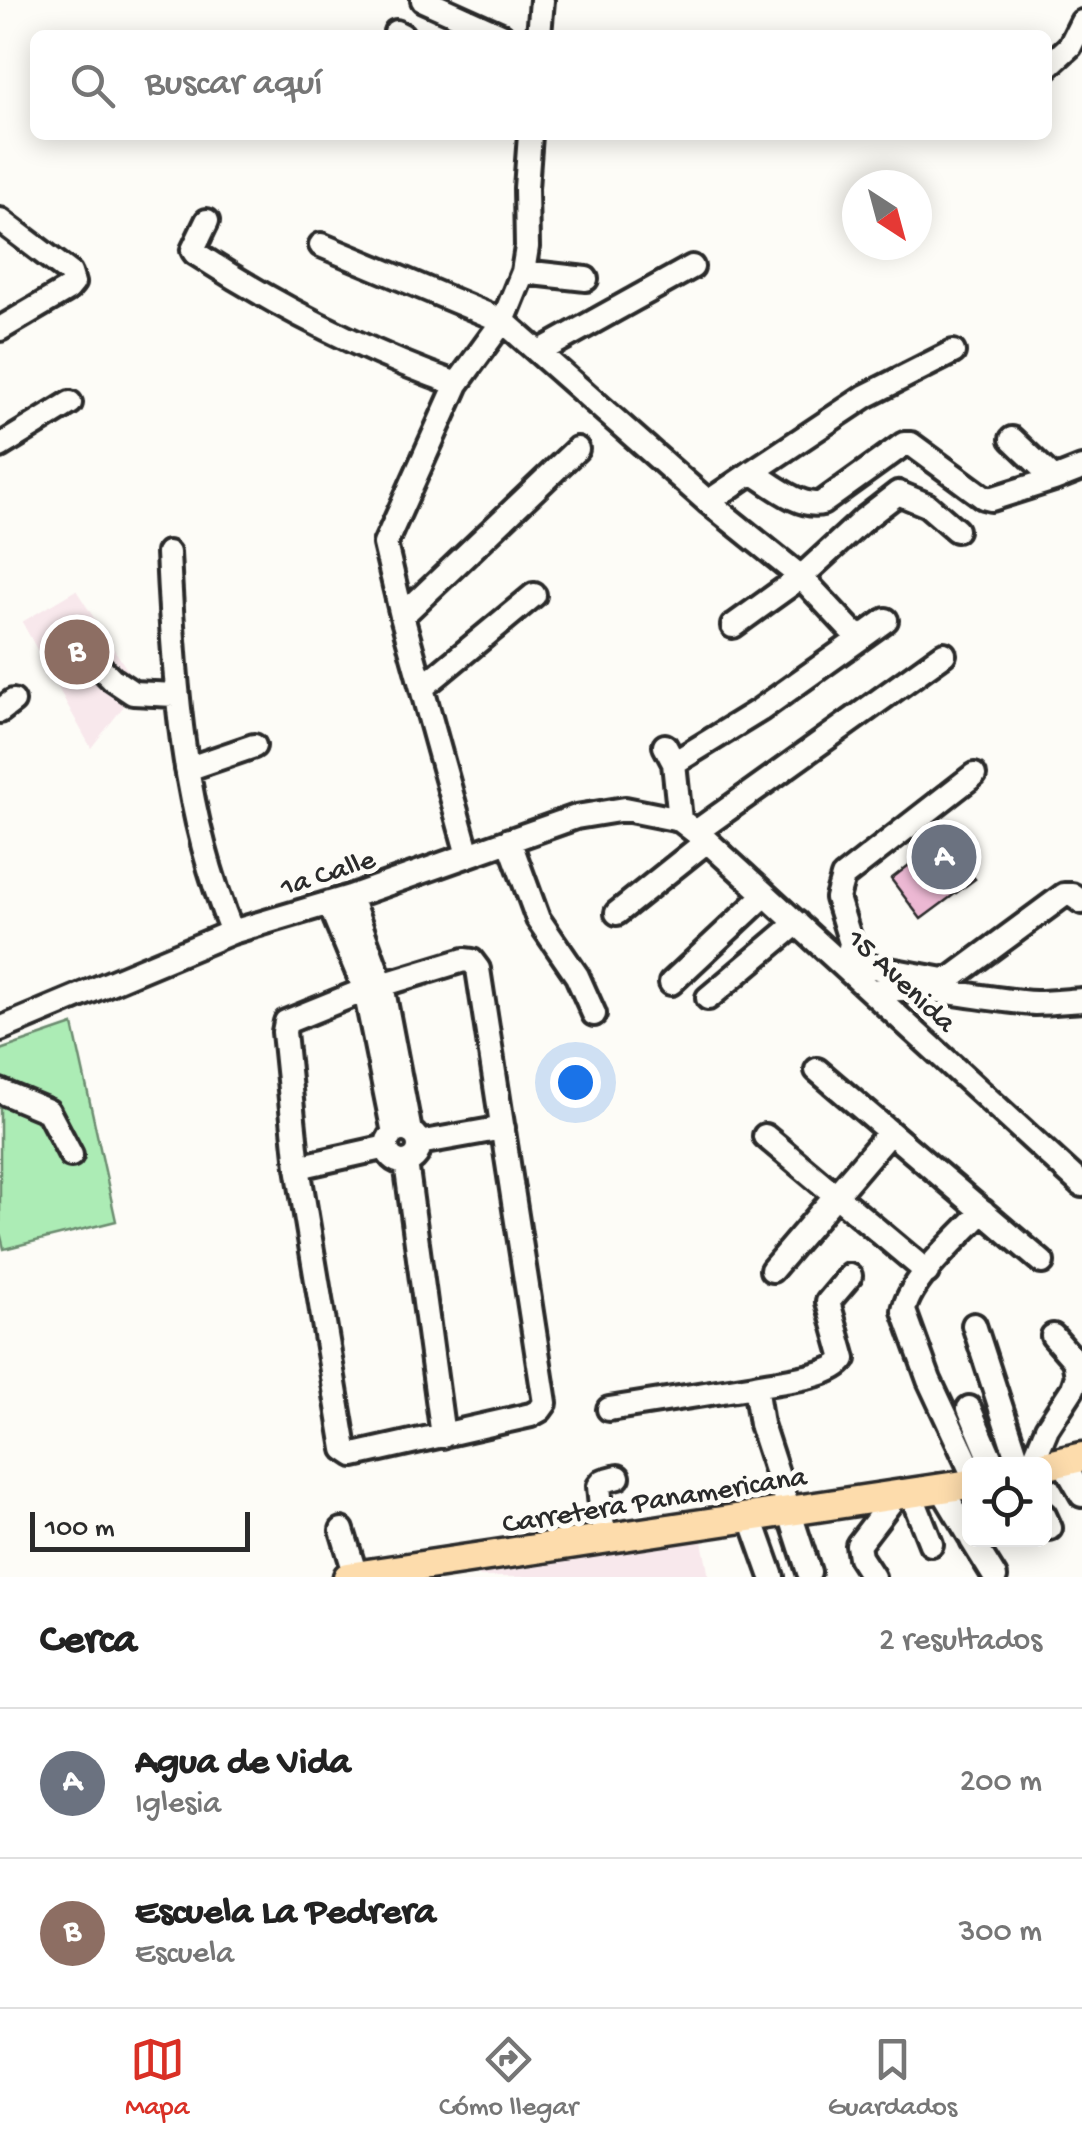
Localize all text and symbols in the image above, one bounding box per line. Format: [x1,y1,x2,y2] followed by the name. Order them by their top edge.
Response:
[30,30,1052,140] search box
[65,58,120,113] icon: search
[145,63,323,107] text: Buscar aquí
[842,170,932,260] north arrow
[44,614,110,690] pin: B
[912,820,976,894] pin: A
[276,843,381,907] street label: 1a Calle
[837,922,963,1043] street label: 15 Avenida
[550,1057,601,1108] your location
[962,1457,1052,1547] map controls
[962,1457,1052,1547] button: locate
[500,1461,811,1544] street label: Carretera Panamericana
[30,1507,250,1552] scale bar
[45,1513,115,1546] text: 100 m
[40,1618,137,1667] text: Cerca
[879,1623,1042,1661] text: 2 resultados
[135,1742,351,1786] text: Agua de Vida
[63,1764,82,1802] text: A
[960,1764,1042,1802] text: 200 m
[135,1786,221,1824] text: Iglesia
[135,1892,436,1936] text: Escuela La Pedrera
[64,1914,81,1952] text: B
[959,1914,1042,1952] text: 300 m
[135,1936,234,1974] text: Escuela
[125,2032,189,2125] tab: Mapa
[439,2032,578,2125] tab: Cómo llegar
[828,2032,957,2125] tab: Guardados

